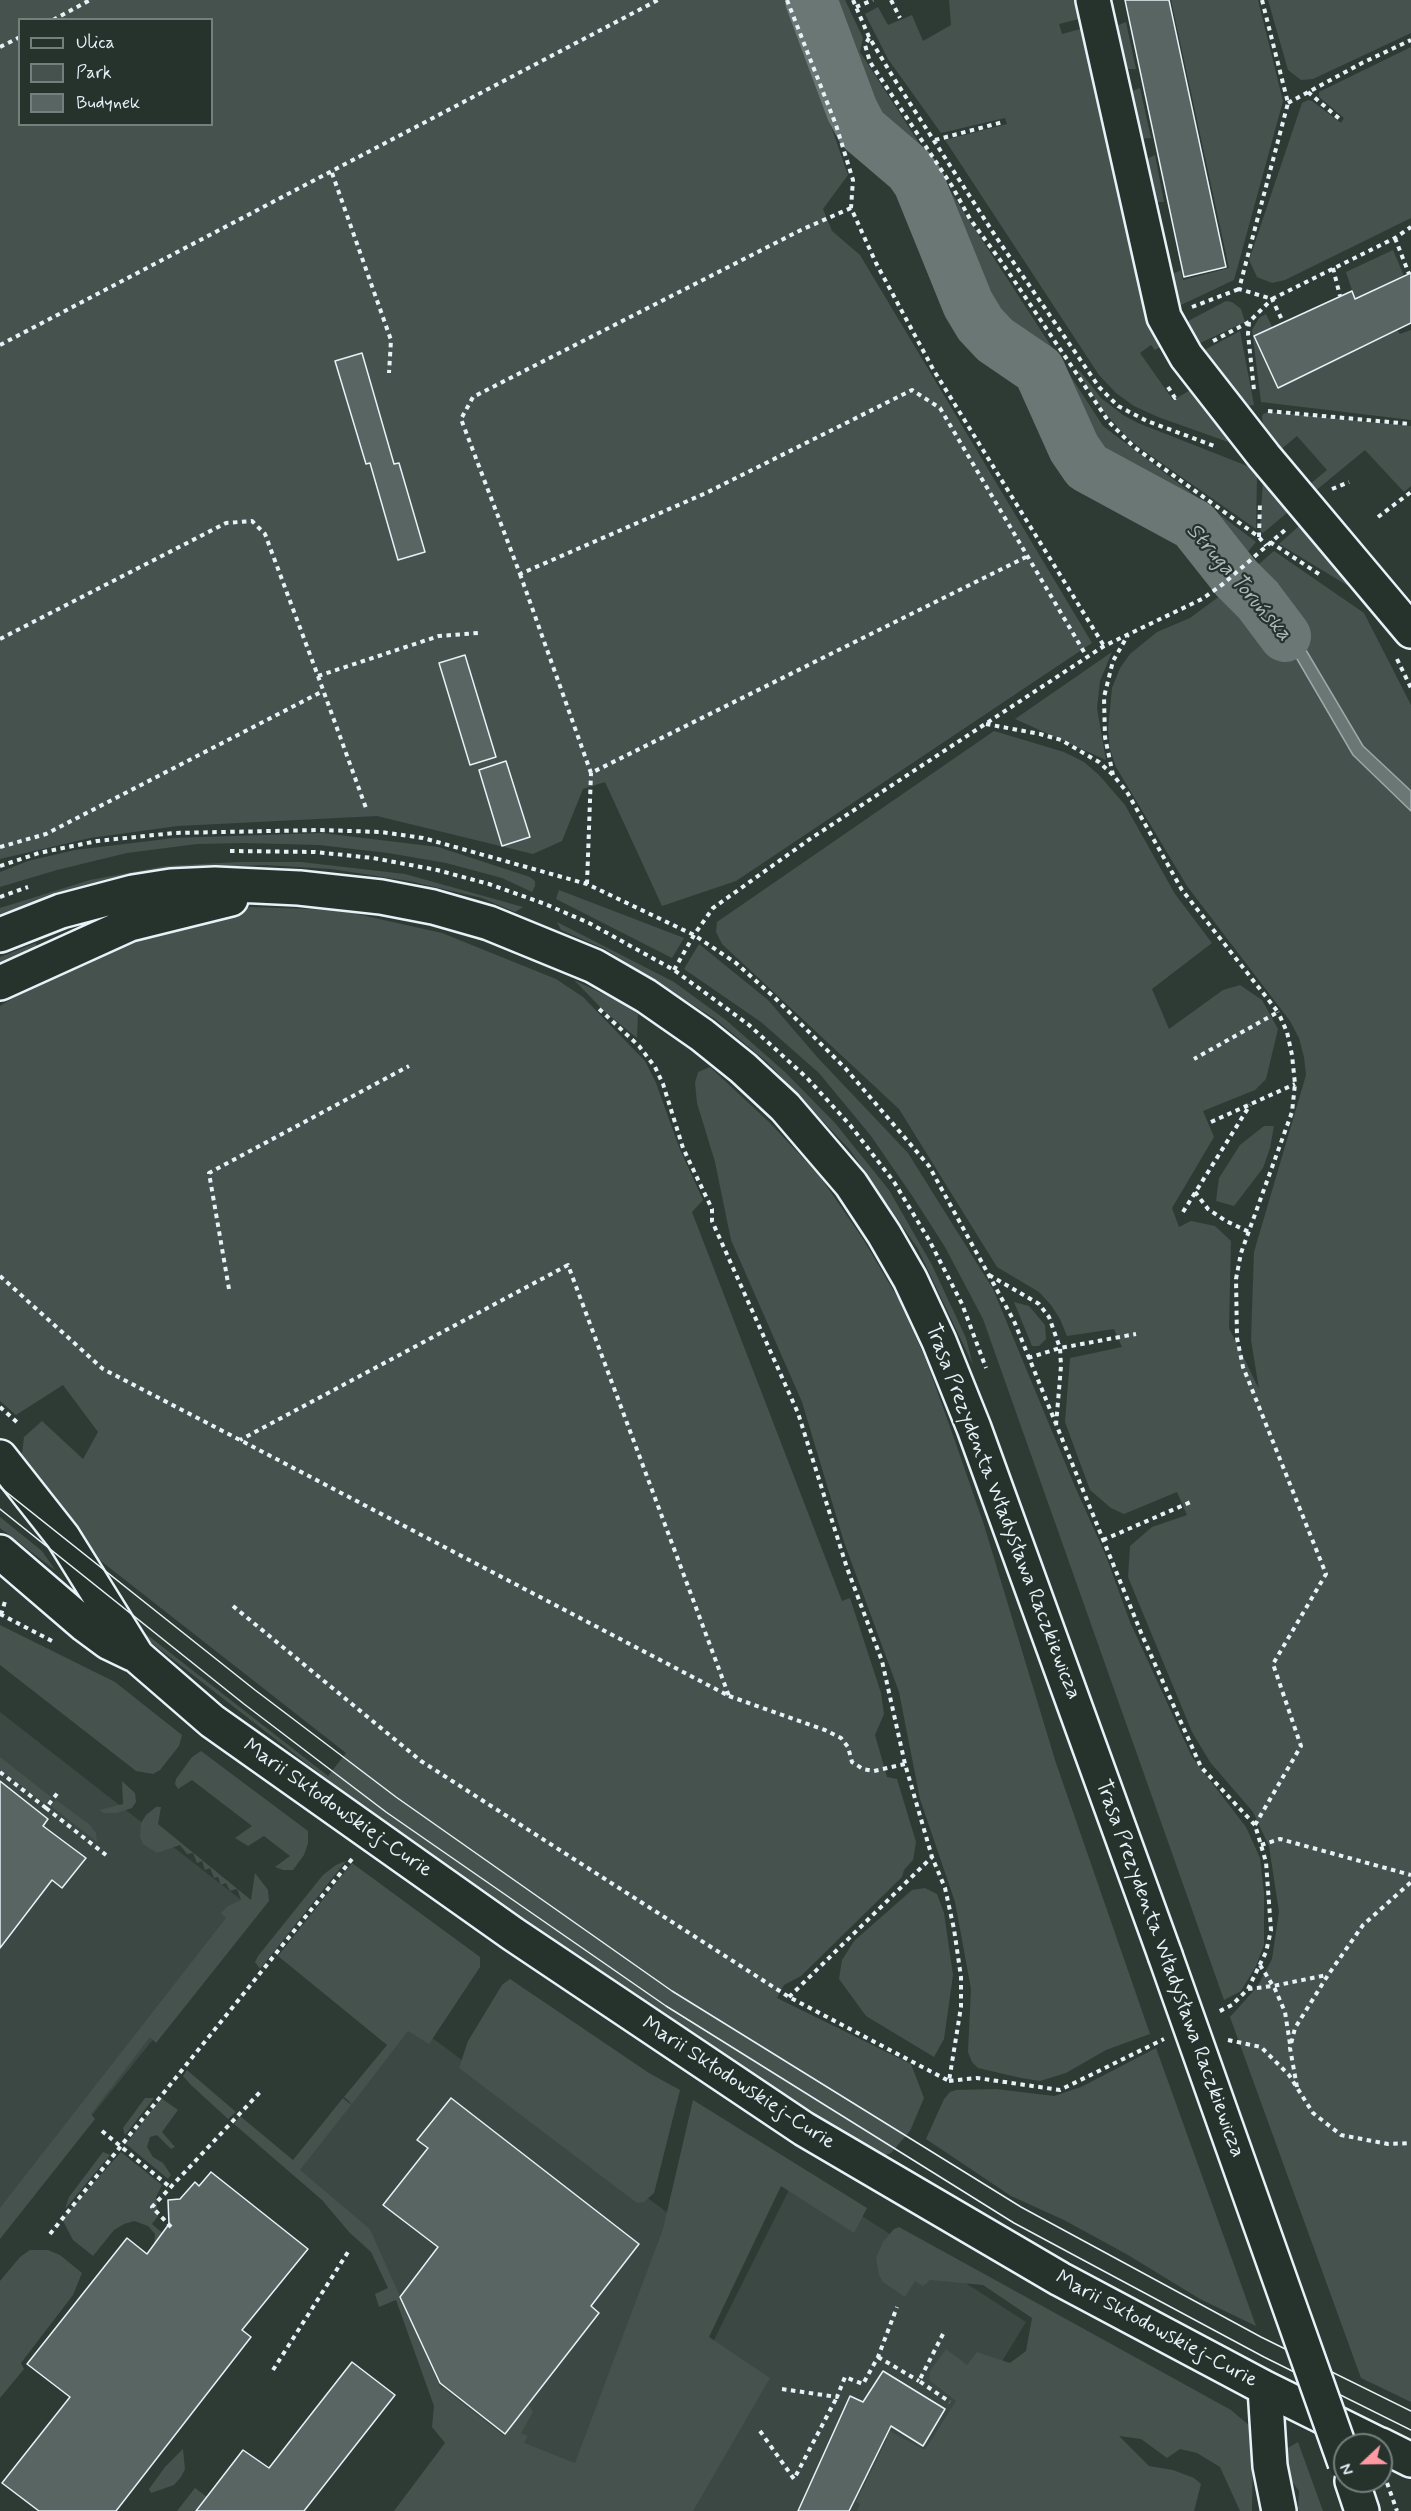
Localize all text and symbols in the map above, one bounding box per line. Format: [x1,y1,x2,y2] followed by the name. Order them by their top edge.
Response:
[18,18,213,126] legend
[76,31,115,55] text: Ulica
[76,61,112,85] text: Park
[76,91,140,115] text: Budynek
[1180,519,1296,647] water label: Struga Toruńska
[919,1321,1085,1703] street label: Trasa Prezydenta Władysława Raczkiewicza
[237,1734,437,1884] street label: Marii Skłodowskiej-Curie
[1089,1777,1249,2161] street label: Trasa Prezydenta Władysława Raczkiewicza
[637,2012,839,2156] street label: Marii Skłodowskiej-Curie
[1051,2266,1261,2394] street label: Marii Skłodowskiej-Curie
[1333,2433,1393,2493] north arrow
[1336,2460,1359,2478] text: N

